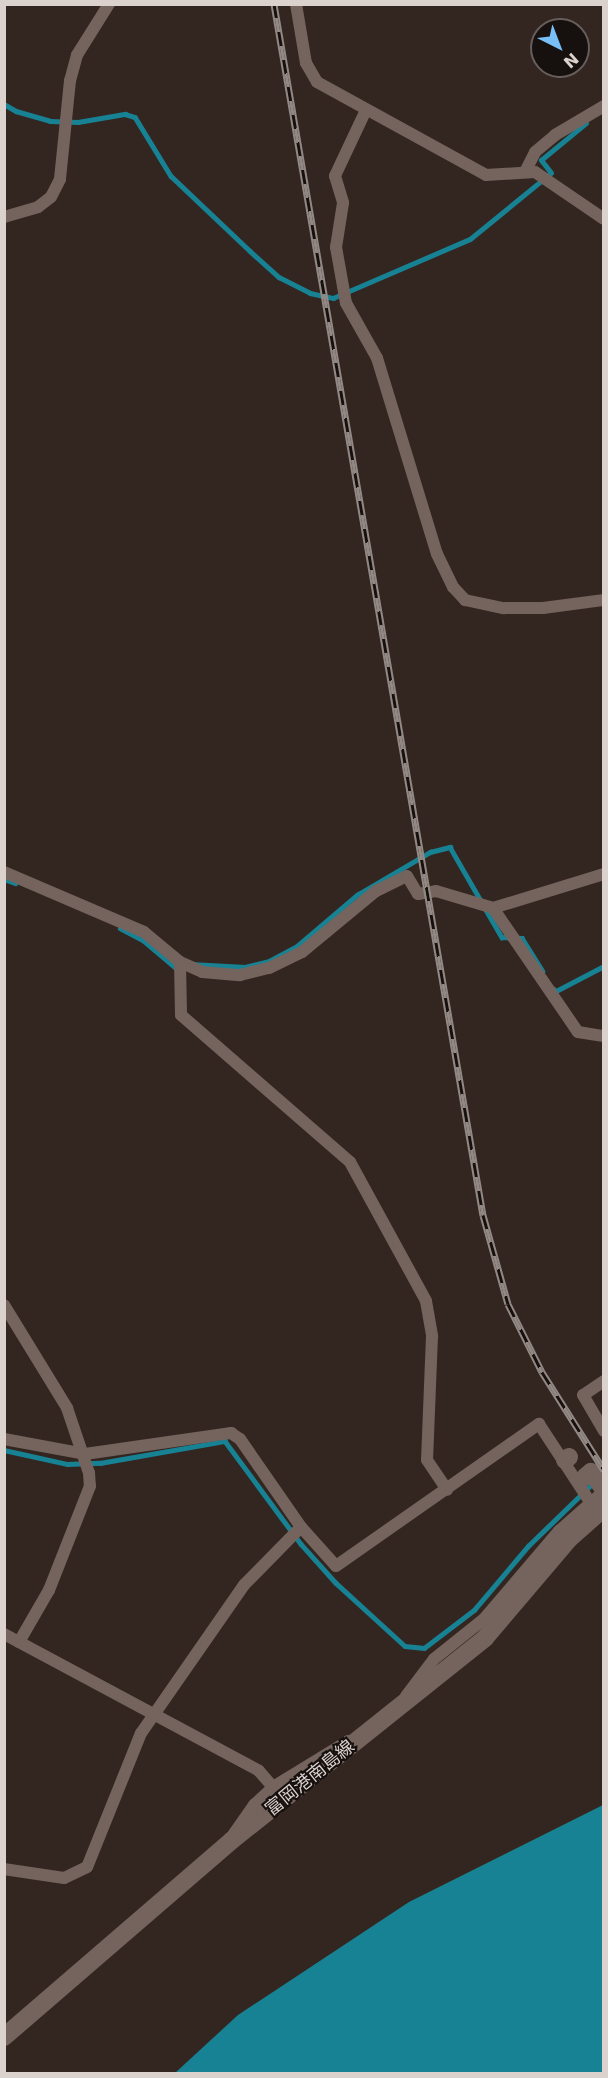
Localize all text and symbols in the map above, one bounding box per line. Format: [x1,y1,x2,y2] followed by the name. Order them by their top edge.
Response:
[530,18,590,78] north arrow
[560,49,582,72] text: N
[261,1736,359,1820] street label: 富岡港南島線

